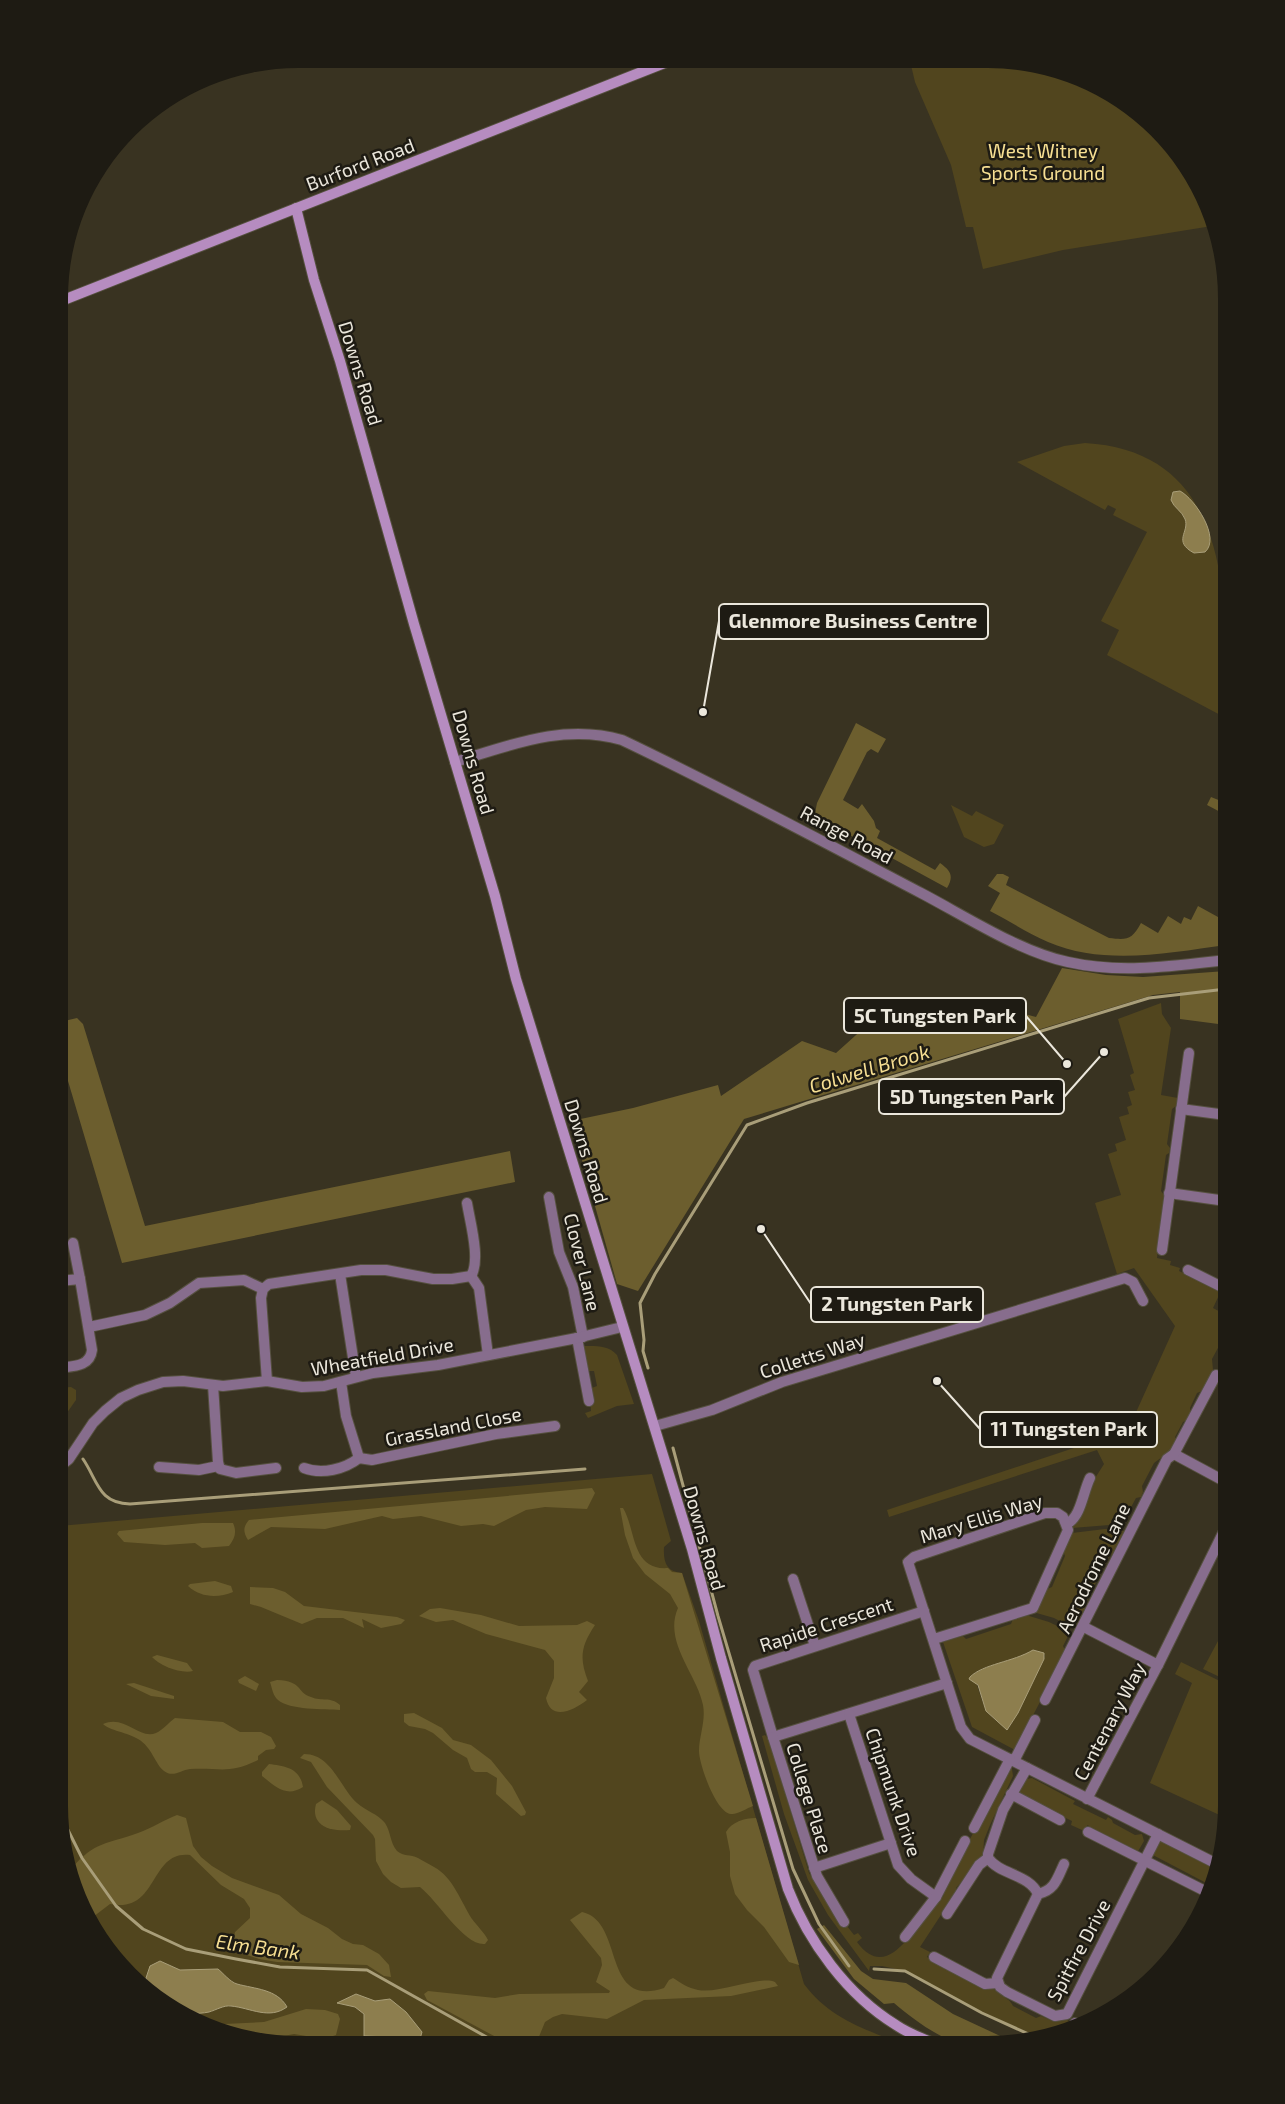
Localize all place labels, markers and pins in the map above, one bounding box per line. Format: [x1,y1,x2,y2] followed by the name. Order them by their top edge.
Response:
[719,604,988,639] callout: Glenmore Business Centre
[844,998,1026,1033] callout: 5C Tungsten Park
[879,1079,1064,1114] callout: 5D Tungsten Park
[811,1287,983,1322] callout: 2 Tungsten Park
[980,1412,1157,1447] callout: 11 Tungsten Park

